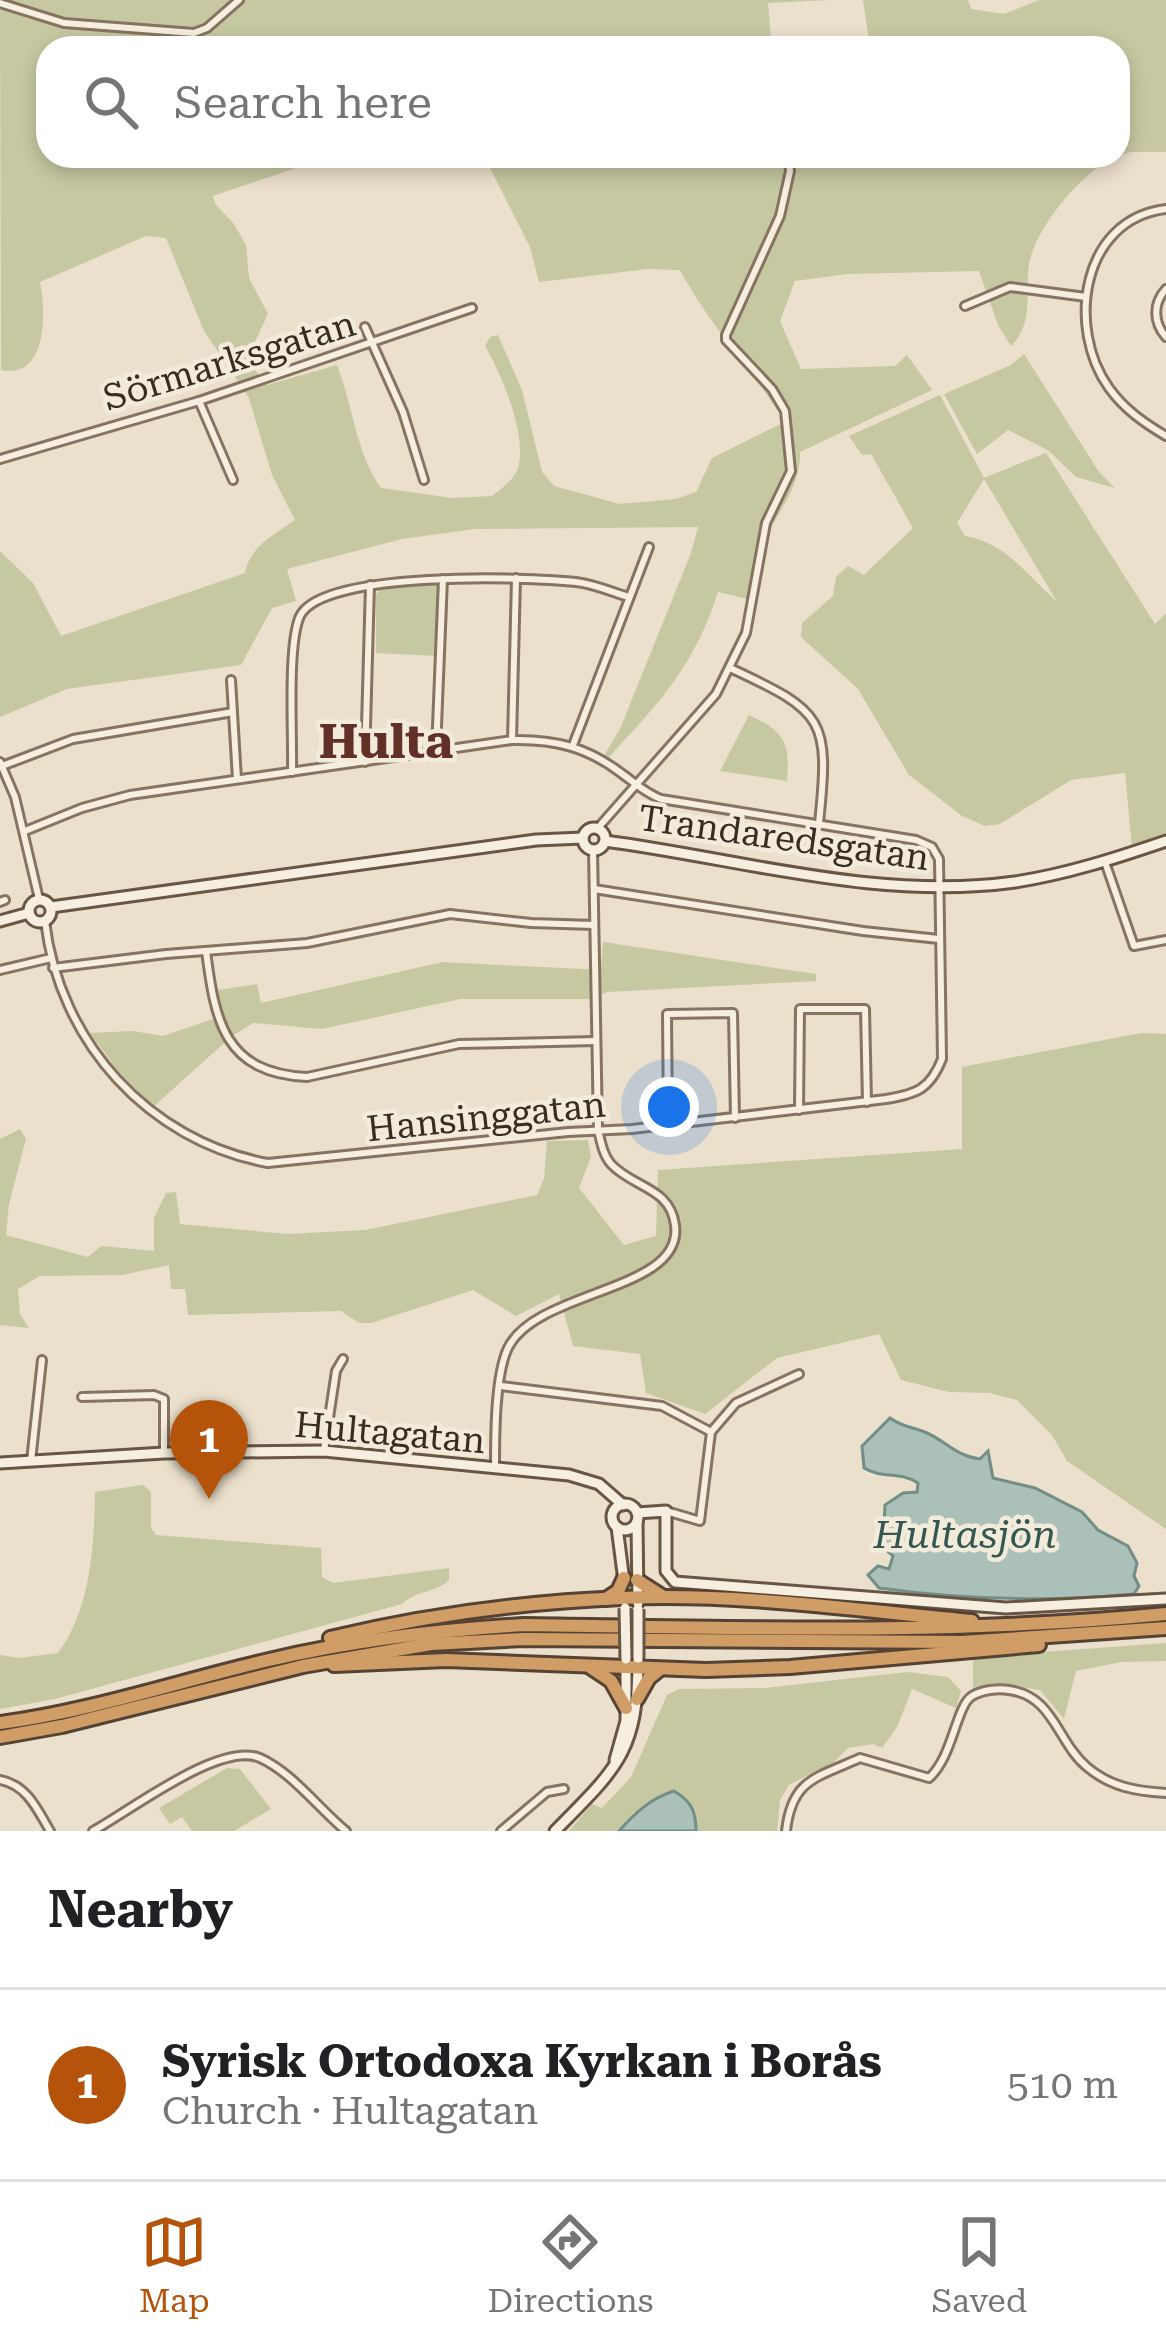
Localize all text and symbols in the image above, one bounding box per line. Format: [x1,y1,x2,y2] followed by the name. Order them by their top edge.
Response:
[36,36,1130,168] search box
[78,69,144,135] icon: search
[174,76,432,129] text: Search here
[98,303,361,419] street label: Sörmarksgatan
[319,714,453,770] district label: Hulta
[636,797,932,879] street label: Trandaredsgatan
[639,1077,699,1137] your location
[365,1084,608,1150] street label: Hansinggatan
[170,1400,248,1499] pin: 1
[293,1404,487,1462] street label: Hultagatan
[873,1512,1056,1558] water label: Hultasjön
[48,1880,233,1939] text: Nearby
[162,2035,882,2088] text: Syrisk Ortodoxa Kyrkan i Borås
[76,2062,98,2108] text: 1
[1007,2062,1118,2108] text: 510 m
[162,2088,538,2134] text: Church · Hultagatan
[139,2209,210,2320] tab: Map
[487,2209,653,2320] tab: Directions
[931,2209,1027,2320] tab: Saved

